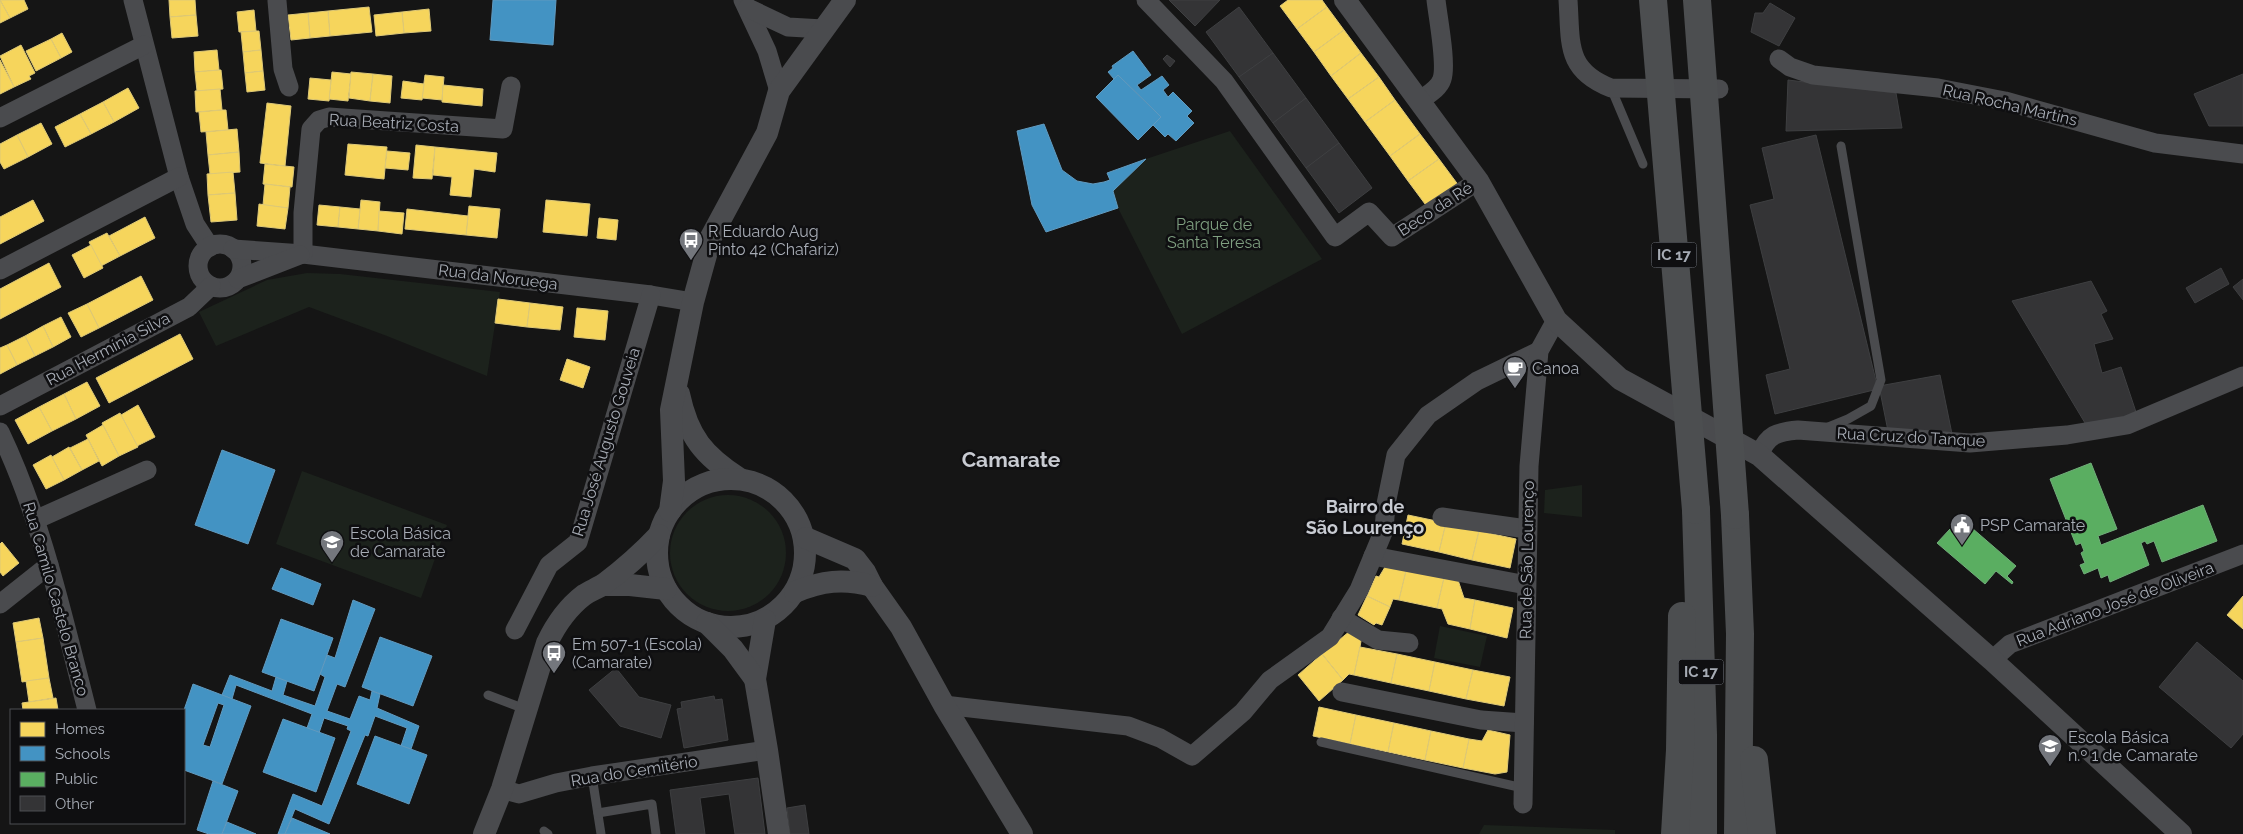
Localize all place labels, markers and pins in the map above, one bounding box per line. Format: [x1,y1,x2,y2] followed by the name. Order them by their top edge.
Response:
[708,222,839,259] place label: R Eduardo Aug Pinto 42 (Chafariz)
[678,227,704,261] bus stop icon: R Eduardo Aug Pinto 42 (Chafariz)
[1502,355,1528,389] cafe icon: Canoa
[1532,359,1579,378] place label: Canoa
[1949,512,1975,546] public building icon: PSP Camarate
[1980,516,2085,535] place label: PSP Camarate
[350,524,451,561] place label: Escola Básica de Camarate
[319,529,345,563] school or university icon: Escola Básica de Camarate
[572,635,702,672] place label: Em 507-1 (Escola) (Camarate)
[541,640,567,674] bus stop icon: Em 507-1 (Escola) (Camarate)
[2068,728,2198,765] place label: Escola Básica n.º 1 de Camarate
[2037,733,2063,767] school or university icon: Escola Básica n.º 1 de Camarate

